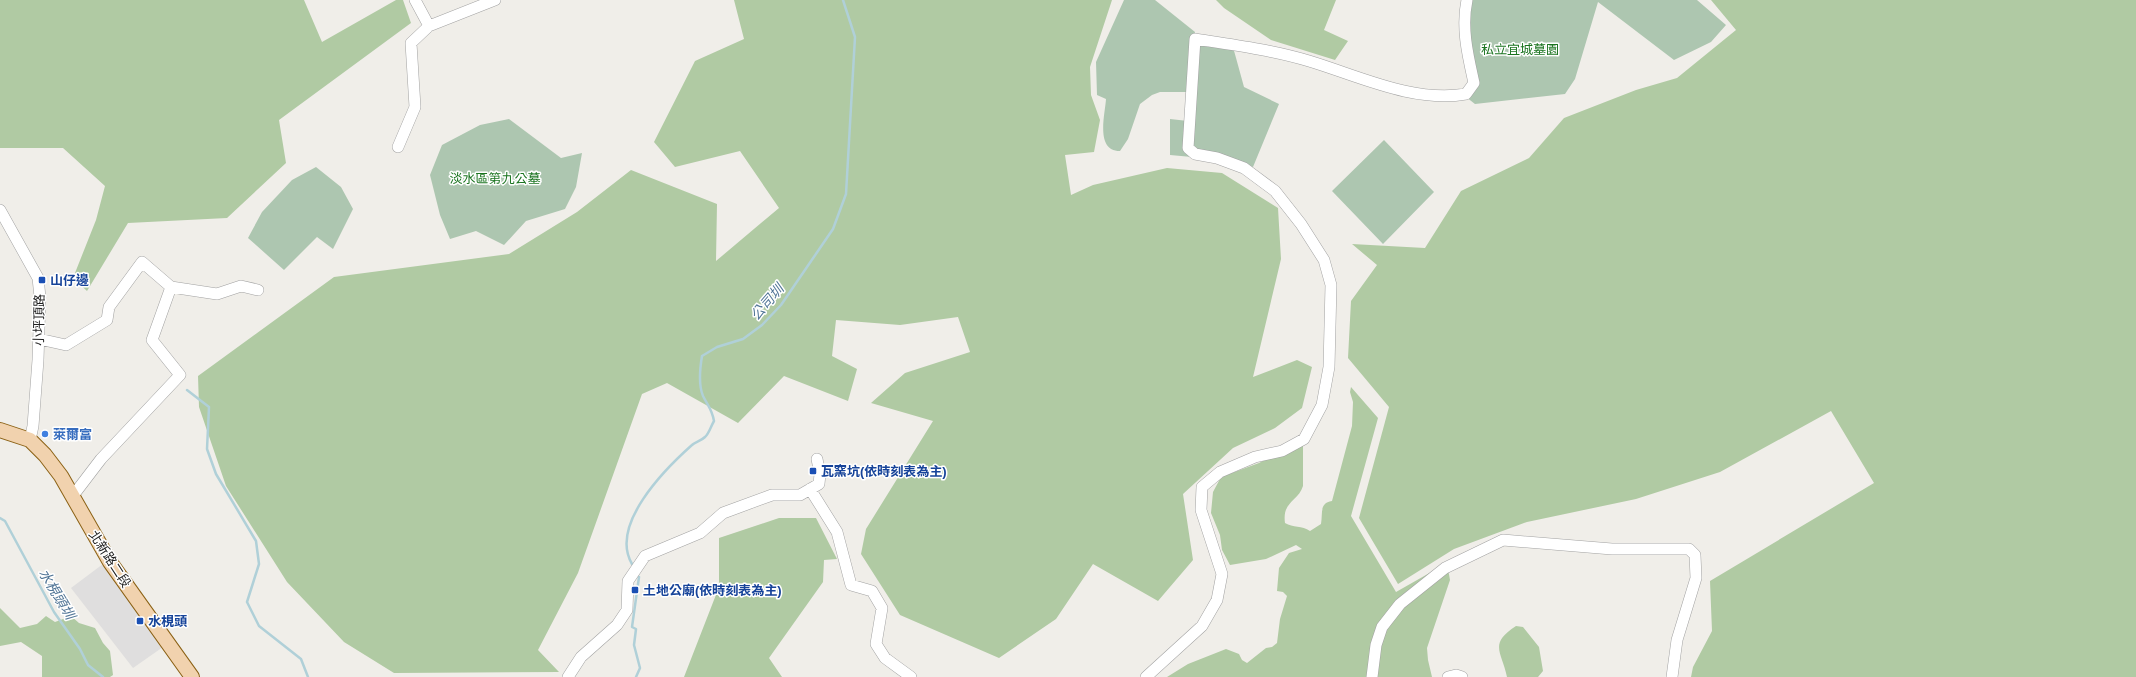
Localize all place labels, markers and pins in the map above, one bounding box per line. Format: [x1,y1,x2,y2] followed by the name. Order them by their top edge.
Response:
[50,273,89,288] place label: 山仔邊
[37,275,47,285] marker: 山仔邊
[53,427,92,442] place label: 萊爾富
[40,429,50,439] marker: 萊爾富
[821,464,947,479] place label: 瓦窯坑(依時刻表為主)
[808,466,818,476] marker: 瓦窯坑(依時刻表為主)
[643,583,782,598] place label: 土地公廟(依時刻表為主)
[630,585,640,595] marker: 土地公廟(依時刻表為主)
[148,614,188,629] place label: 水梘頭
[135,616,145,626] marker: 水梘頭

